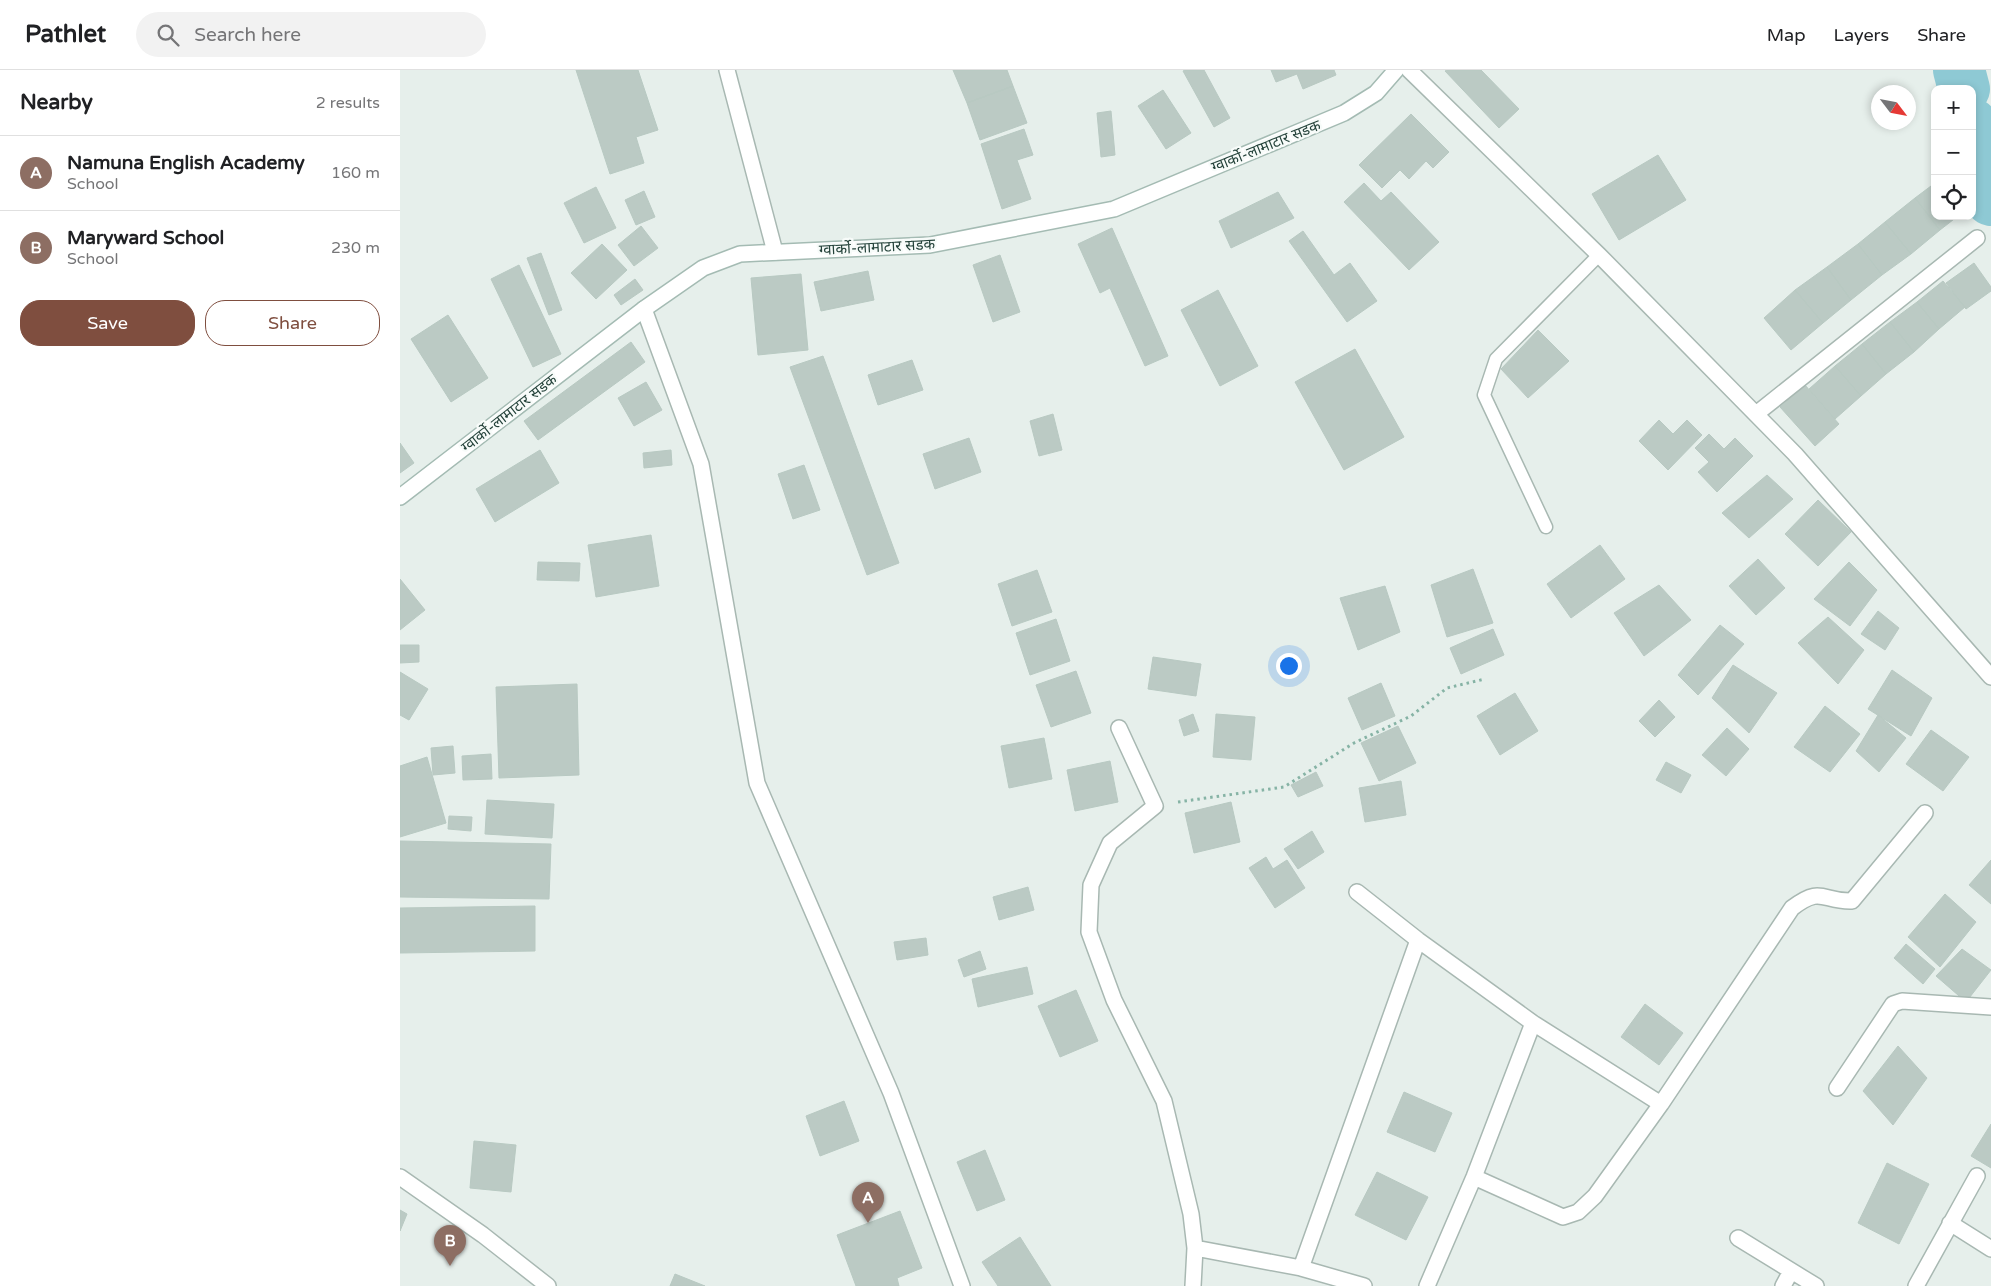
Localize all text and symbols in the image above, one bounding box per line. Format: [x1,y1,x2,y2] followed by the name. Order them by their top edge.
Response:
[136,12,486,57] search box
[25,20,106,49] text: Pathlet
[154,21,182,49] icon: search
[194,24,301,46] text: Search here
[1767,24,1806,46] text: Map
[1834,24,1889,46] text: Layers
[1917,24,1966,46] text: Share
[1871,85,1916,130] north arrow
[1931,85,1976,220] map controls
[1931,85,1976,130] button: +
[20,90,93,115] text: Nearby
[316,93,380,113] text: 2 results
[1209,116,1324,176] street label: ग्वार्को-लामाटार सडक
[1931,130,1976,175] button: −
[67,152,305,174] text: Namuna English Academy
[30,163,42,183] text: A
[331,163,380,183] text: 160 m
[67,174,119,194] text: School
[1931,175,1976,220] button: locate
[67,227,224,249] text: Maryward School
[819,235,936,259] street label: ग्वार्को-लामाटार सडक
[30,238,42,258] text: B
[331,238,380,258] text: 230 m
[67,249,119,269] text: School
[20,300,195,346] button: Save
[205,300,380,346] button: Share
[458,370,561,456] street label: ग्वार्को-लामाटार सडक
[1276,653,1302,679] your location
[852,1182,884,1223] pin: A
[434,1225,466,1266] pin: B

